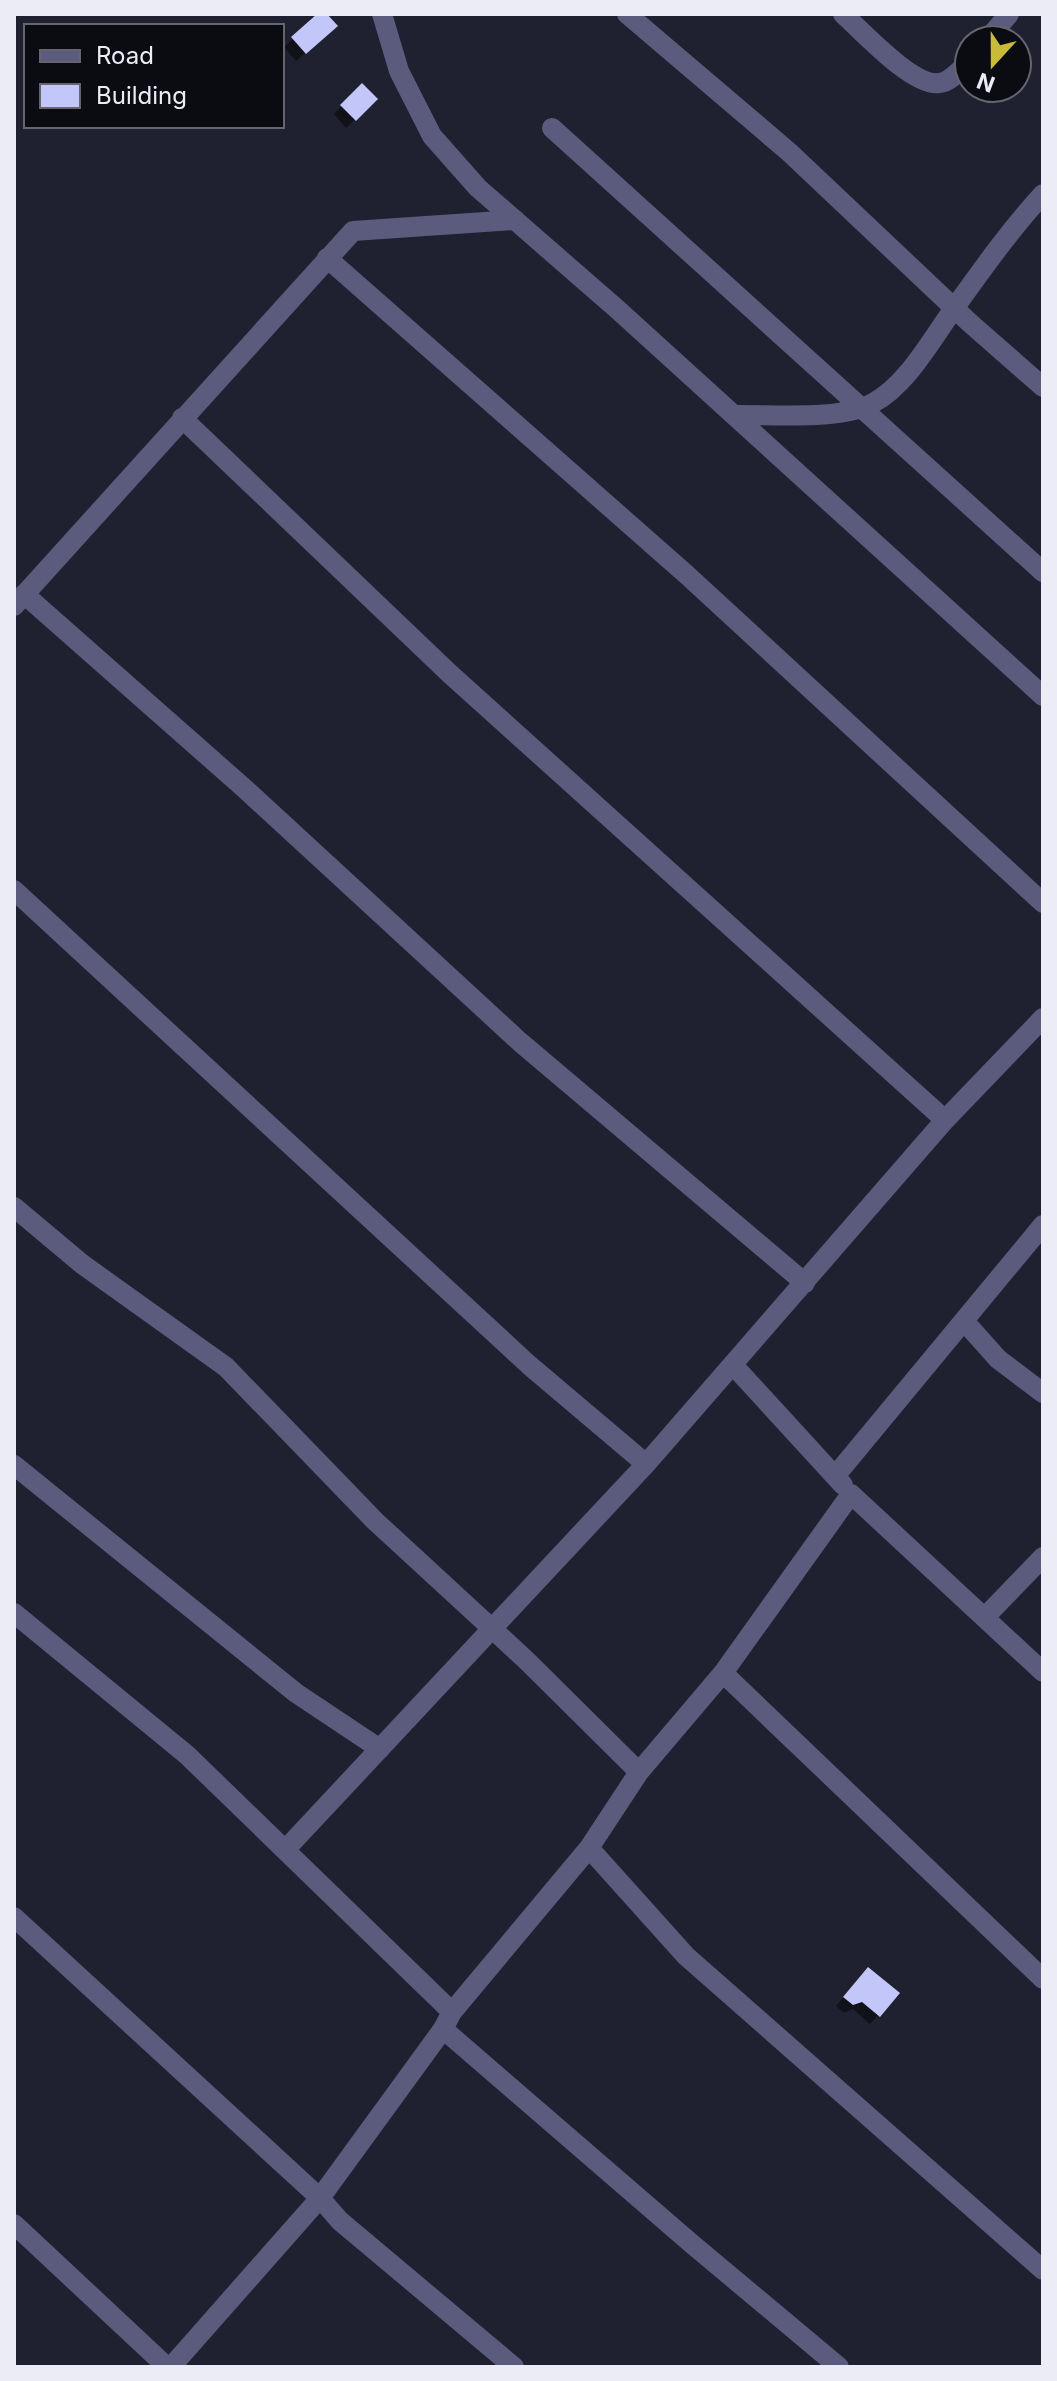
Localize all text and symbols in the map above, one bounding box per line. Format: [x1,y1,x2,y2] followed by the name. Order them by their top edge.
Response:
[24,24,284,128] legend
[953,24,1033,104] north arrow
[96,41,154,70] text: Road
[973,68,998,98] text: N
[96,81,187,110] text: Building

